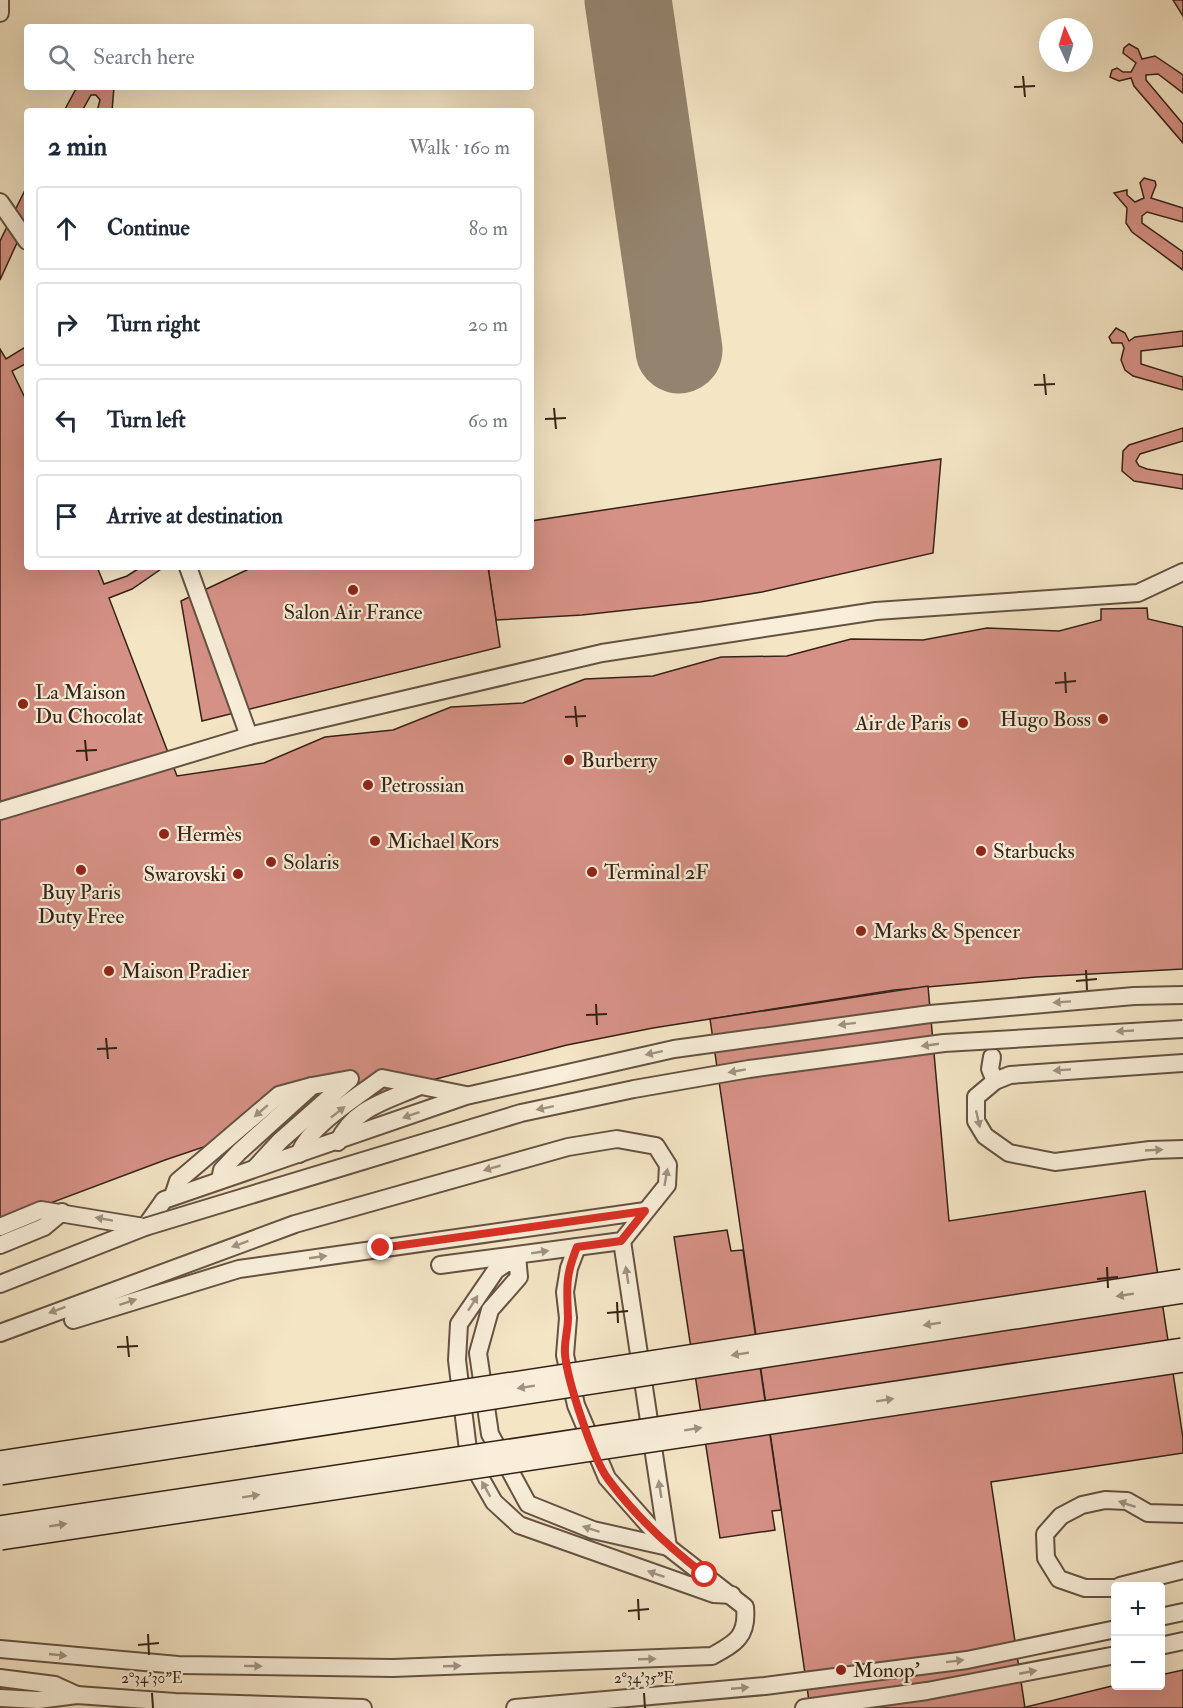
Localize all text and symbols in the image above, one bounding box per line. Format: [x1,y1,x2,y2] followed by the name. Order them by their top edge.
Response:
[1039,18,1093,72] north arrow
[24,24,534,90] search box
[45,41,78,74] icon: search
[93,43,195,71] text: Search here
[48,131,107,163] text: 2 min
[409,135,510,160] text: Walk · 160 m
[50,212,83,245] icon: ahead
[107,214,190,242] text: Continue
[469,216,508,241] text: 80 m
[50,308,83,341] icon: right
[107,310,200,338] text: Turn right
[468,312,508,337] text: 20 m
[50,404,83,437] icon: left
[107,406,186,434] text: Turn left
[468,408,508,433] text: 60 m
[50,500,83,533] icon: arrive
[107,502,283,530] text: Arrive at destination
[346,583,360,597] marker: Salon Air France
[283,599,423,626] place label: Salon Air France
[35,679,143,730] place label: La Maison Du Chocolat
[16,697,30,711] marker: La Maison Du Chocolat
[1000,706,1091,733] place label: Hugo Boss
[854,710,951,737] place label: Air de Paris
[1096,712,1110,726] marker: Hugo Boss
[956,716,970,730] marker: Air de Paris
[581,747,658,774] place label: Burberry
[562,753,576,767] marker: Burberry
[380,772,465,799] place label: Petrossian
[361,778,375,792] marker: Petrossian
[176,821,242,848] place label: Hermès
[157,827,171,841] marker: Hermès
[387,828,499,855] place label: Michael Kors
[368,834,382,848] marker: Michael Kors
[993,838,1075,865] place label: Starbucks
[974,844,988,858] marker: Starbucks
[283,849,339,876] place label: Solaris
[264,855,278,869] marker: Solaris
[604,859,709,886] place label: Terminal 2F
[143,861,226,888] place label: Swarovski
[74,863,88,877] marker: Buy Paris Duty Free
[585,865,599,879] marker: Terminal 2F
[231,867,245,881] marker: Swarovski
[38,879,124,930] place label: Buy Paris Duty Free
[873,918,1020,945] place label: Marks & Spencer
[854,924,868,938] marker: Marks & Spencer
[121,958,249,985] place label: Maison Pradier
[102,964,116,978] marker: Maison Pradier
[1052,997,1071,1006] one-way arrow
[837,1020,856,1029] one-way arrow
[1115,1027,1134,1036] one-way arrow
[920,1040,939,1049] one-way arrow
[644,1049,663,1058] one-way arrow
[1052,1066,1071,1075] one-way arrow
[727,1067,746,1076] one-way arrow
[254,1104,269,1117] one-way arrow
[536,1104,555,1113] one-way arrow
[330,1106,346,1118] one-way arrow
[402,1110,420,1120] one-way arrow
[974,1110,983,1129] one-way arrow
[1144,1145,1163,1154] one-way arrow
[483,1164,501,1173] one-way arrow
[662,1167,671,1186] one-way arrow
[94,1215,113,1224] one-way arrow
[367,1234,393,1260] route end
[231,1239,249,1249] one-way arrow
[530,1248,549,1257] one-way arrow
[308,1252,327,1261] one-way arrow
[622,1266,631,1285] one-way arrow
[1116,1290,1135,1299] one-way arrow
[467,1295,478,1312] one-way arrow
[119,1297,137,1306] one-way arrow
[48,1305,66,1315] one-way arrow
[923,1320,942,1329] one-way arrow
[730,1349,749,1358] one-way arrow
[517,1382,536,1391] one-way arrow
[876,1395,895,1404] one-way arrow
[683,1424,702,1433] one-way arrow
[655,1479,664,1498] one-way arrow
[481,1481,492,1497] one-way arrow
[241,1491,260,1500] one-way arrow
[1118,1499,1136,1508] one-way arrow
[48,1520,67,1529] one-way arrow
[582,1523,600,1533] one-way arrow
[691,1561,717,1587] route start
[647,1569,665,1579] one-way arrow
[1111,1582,1165,1690] map controls
[1111,1582,1165,1636] button: +
[1111,1636,1165,1690] button: −
[49,1651,68,1660] one-way arrow
[637,1654,656,1663] one-way arrow
[853,1657,920,1684] place label: Monop'
[945,1657,964,1666] one-way arrow
[243,1661,262,1671] one-way arrow
[442,1661,461,1670] one-way arrow
[834,1663,848,1677] marker: Monop'
[1018,1667,1037,1676] one-way arrow
[121,1669,183,1688] text: 2°34'30"E
[614,1669,674,1688] text: 2°34'35"E
[731,1683,750,1693] one-way arrow

